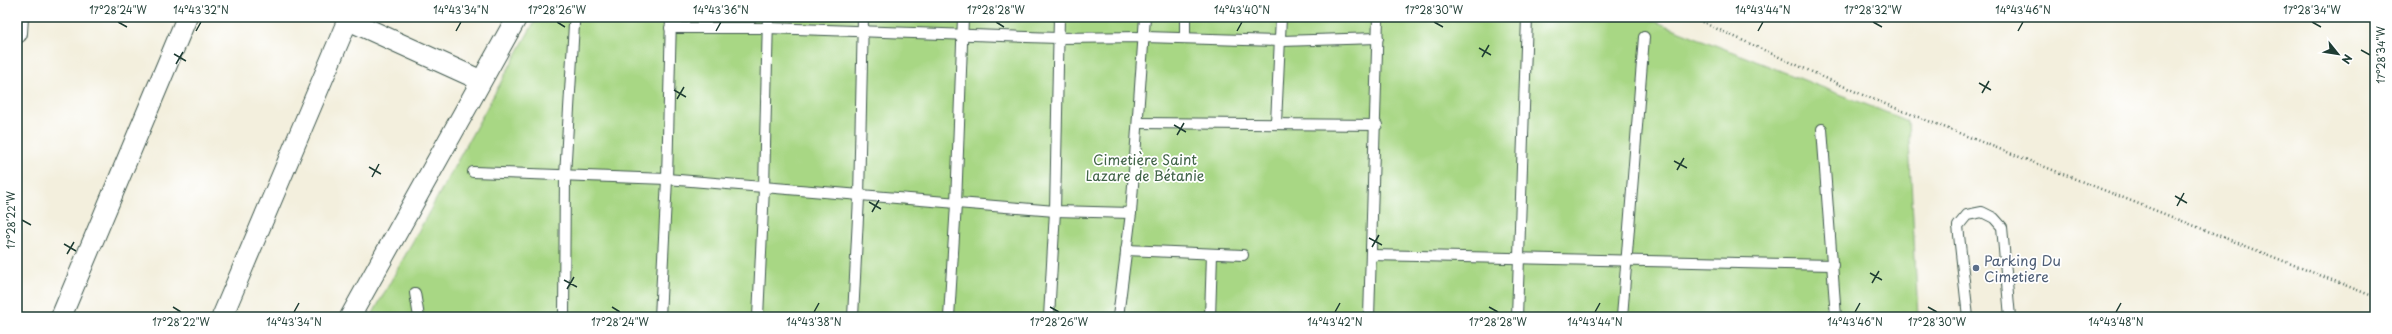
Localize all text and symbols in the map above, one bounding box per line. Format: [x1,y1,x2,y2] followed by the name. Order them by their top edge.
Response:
[89,2,148,17] text: 17°28'24"W
[173,2,229,17] text: 14°43'32"N
[433,2,489,17] text: 14°43'34"N
[528,2,587,17] text: 17°28'26"W
[693,2,749,17] text: 14°43'36"N
[967,2,1026,17] text: 17°28'28"W
[1214,2,1270,17] text: 14°43'40"N
[1405,2,1464,17] text: 17°28'30"W
[1735,2,1791,17] text: 14°43'44"N
[1844,2,1903,17] text: 17°28'32"W
[1995,2,2051,17] text: 14°43'46"N
[2283,2,2341,17] text: 17°28'34"W
[2373,26,2388,84] text: 17°28'34"W
[2318,34,2358,74] north arrow
[2337,51,2357,68] text: N
[1086,149,1205,186] park label: Cimetière Saint Lazare de Bétanie
[3,190,18,249] text: 17°28'22"W
[1984,250,2061,287] place label: Parking Du Cimetiere
[1971,263,1981,273] marker: Parking Du Cimetiere
[152,314,211,329] text: 17°28'22"W
[266,314,322,329] text: 14°43'34"N
[591,314,650,329] text: 17°28'24"W
[786,314,842,329] text: 14°43'38"N
[1030,314,1089,329] text: 17°28'26"W
[1307,314,1363,329] text: 14°43'42"N
[1469,314,1528,329] text: 17°28'28"W
[1567,314,1623,329] text: 14°43'44"N
[1827,314,1883,329] text: 14°43'46"N
[1908,314,1967,329] text: 17°28'30"W
[2088,314,2144,329] text: 14°43'48"N

